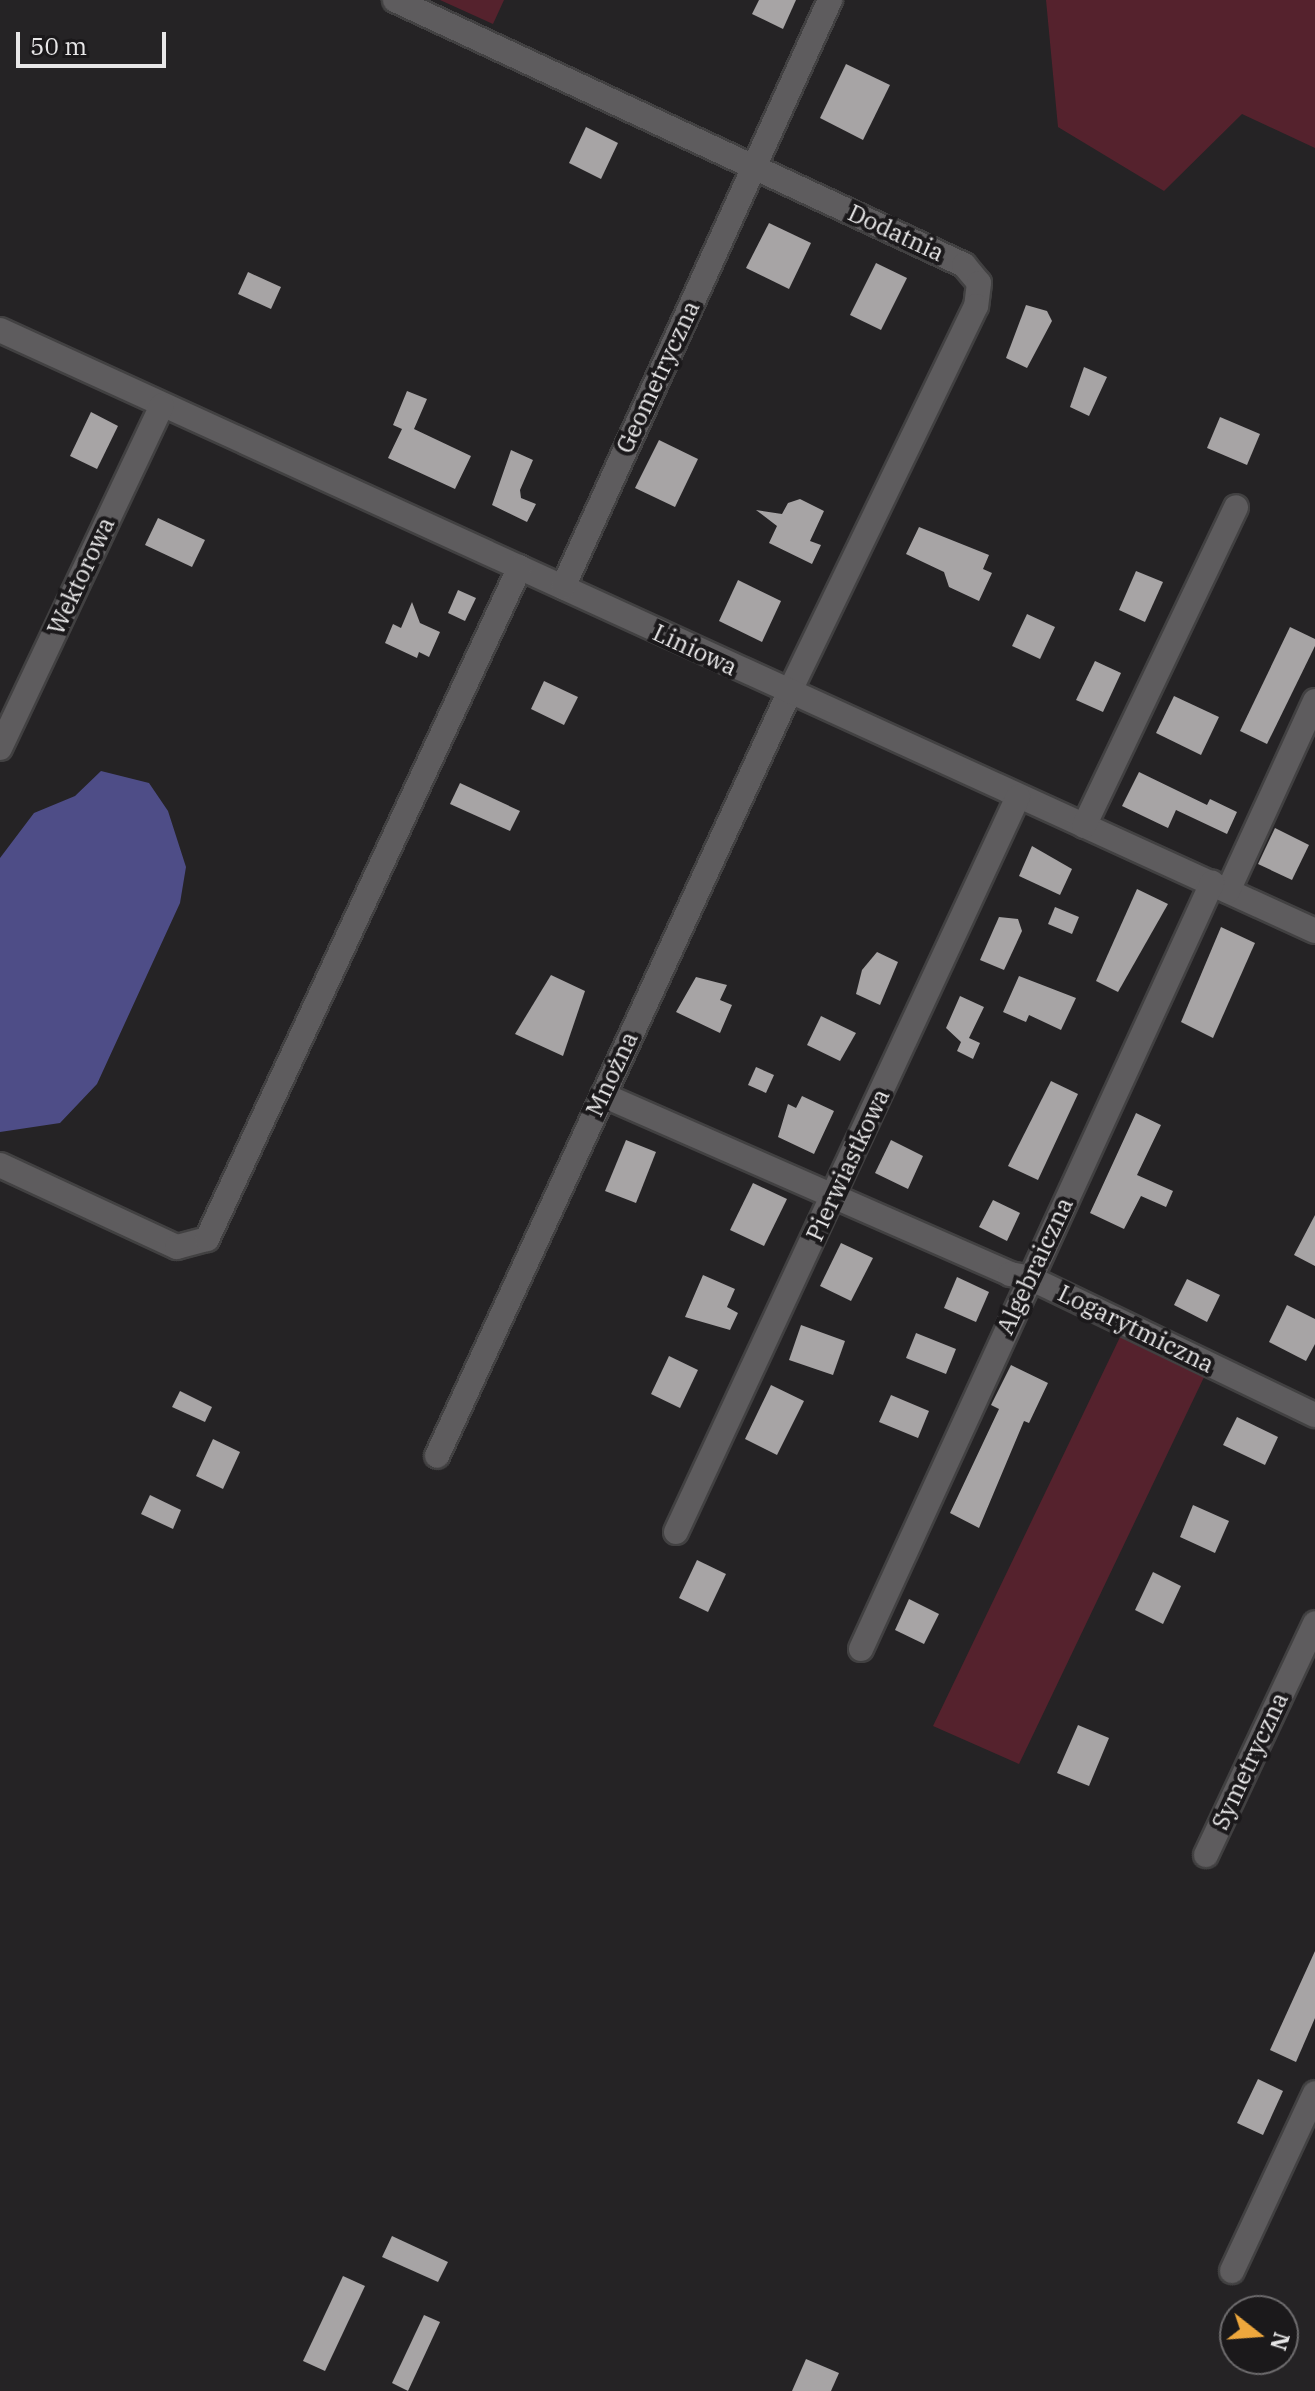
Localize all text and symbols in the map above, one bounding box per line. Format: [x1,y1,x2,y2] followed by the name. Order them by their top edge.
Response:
[20,16,170,66] scale bar
[30,30,87,62] text: 50 m
[843,198,949,268] street label: Dodatnia
[610,296,706,458] street label: Geometryczna
[41,513,121,639] street label: Wektorowa
[648,618,742,682] street label: Liniowa
[580,1027,644,1121] street label: Mnożna
[800,1084,896,1246] street label: Pierwiastkowa
[991,1193,1079,1339] street label: Algebraiczna
[1053,1279,1219,1379] street label: Logarytmiczna
[1206,1688,1294,1834] street label: Symetryczna
[1219,2295,1299,2375] north arrow
[1264,2329,1297,2354] text: N

